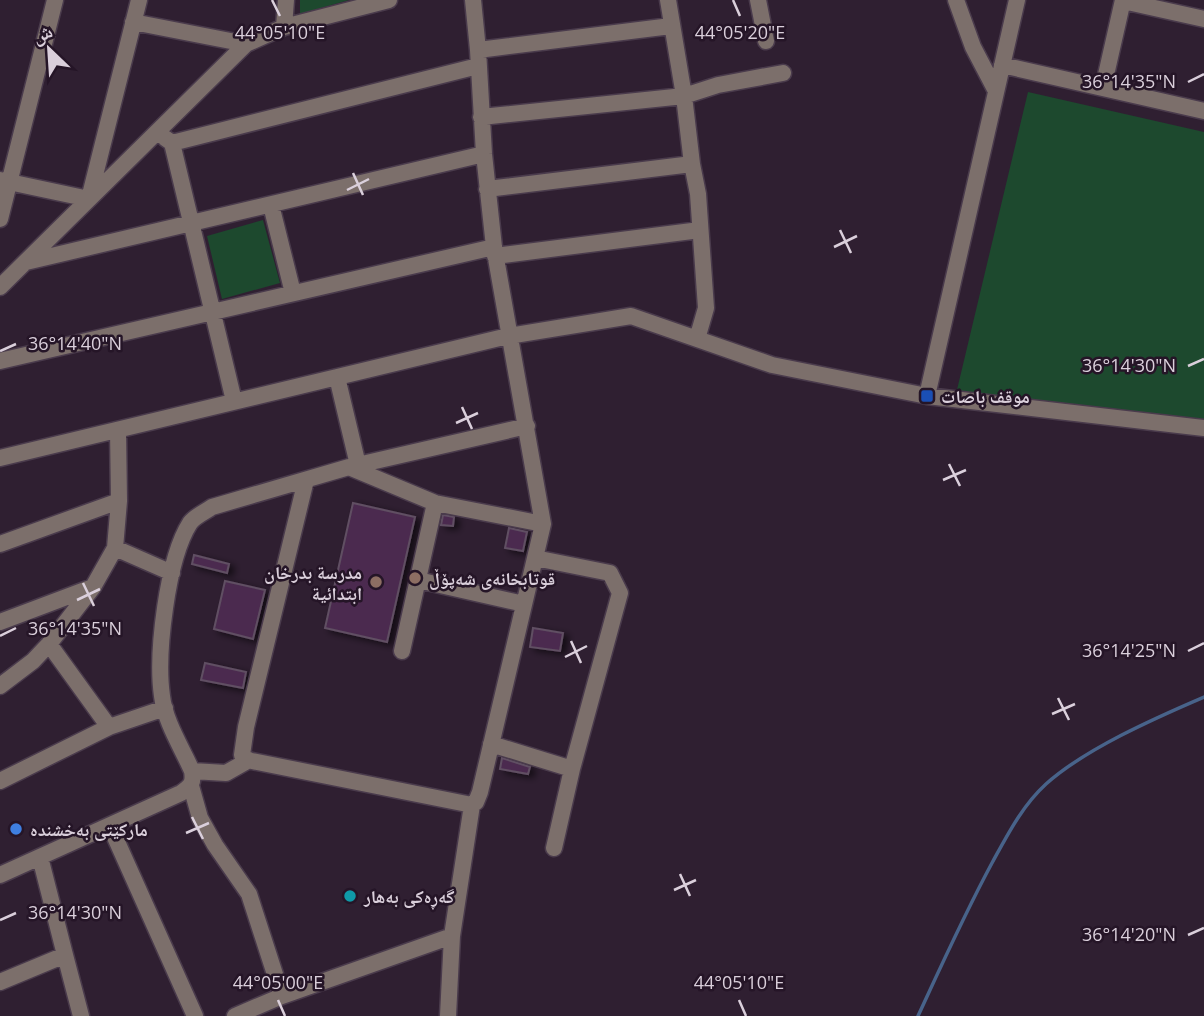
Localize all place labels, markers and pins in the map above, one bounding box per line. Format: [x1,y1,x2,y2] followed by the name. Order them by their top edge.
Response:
[941,384,1030,408] place label: موقف باصات
[919,388,935,404] marker: موقف باصات
[264,560,362,605] place label: مدرسة بدرخان ابتدائية
[429,566,555,590] place label: قوتابخانەی شەپۆڵ
[407,570,423,586] marker: قوتابخانەی شەپۆڵ
[368,574,384,590] marker: مدرسة بدرخان ابتدائية
[30,817,148,841] place label: مارکێتی بەخشندە
[8,821,24,837] marker: مارکێتی بەخشندە
[363,884,454,910] place label: گەڕەکی بەهار
[342,888,358,904] marker: گەڕەکی بەهار

